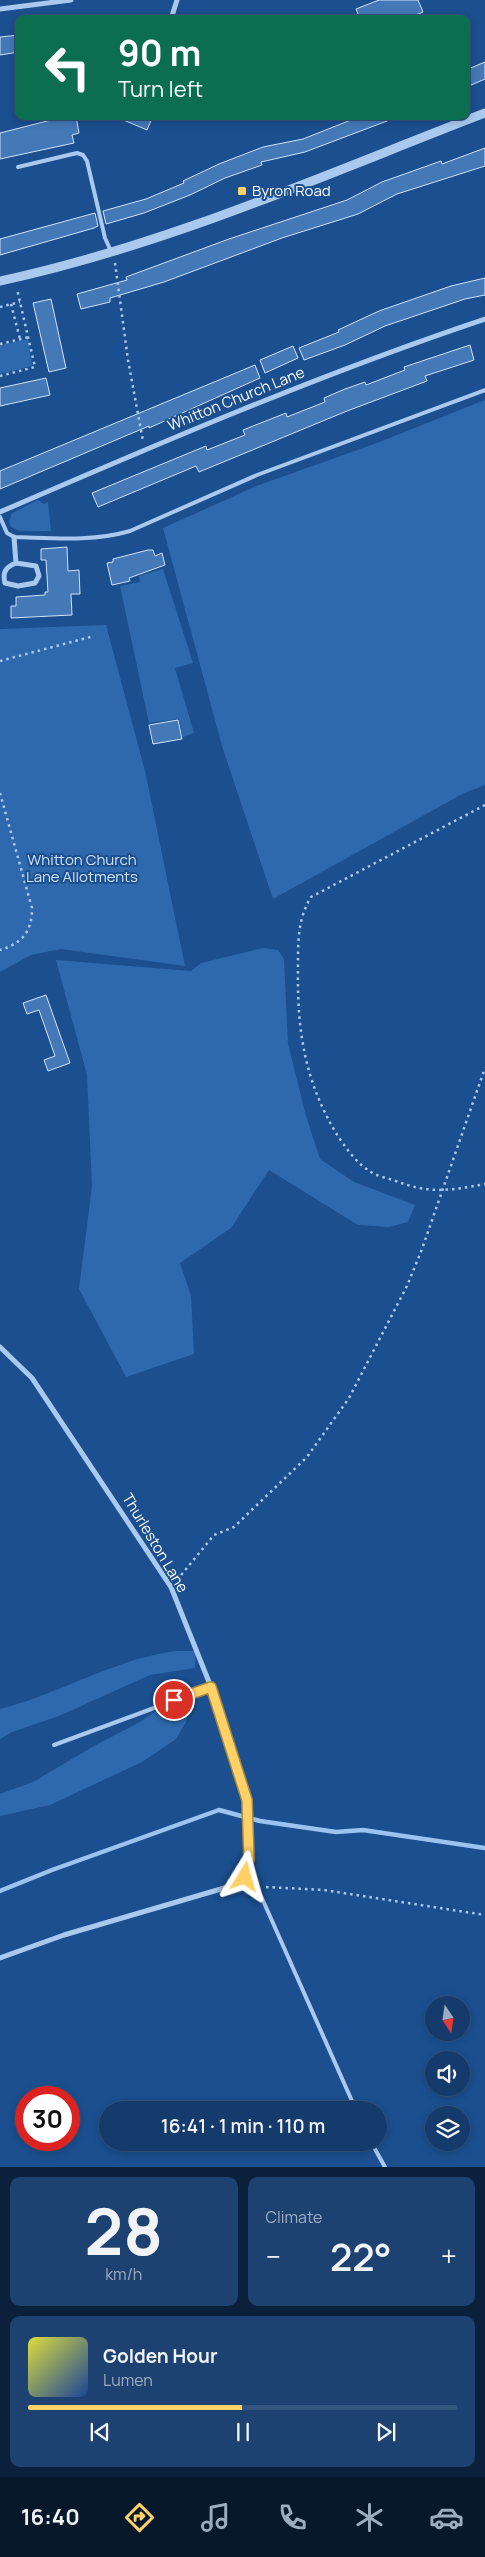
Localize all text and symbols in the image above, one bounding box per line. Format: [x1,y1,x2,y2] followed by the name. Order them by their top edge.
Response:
[118,29,201,77] text: 90 m
[35,35,100,100] icon: left
[118,74,203,104] text: Turn left
[252,180,331,201] place label: Byron Road
[236,185,248,197] marker: Byron Road
[164,361,308,436] street label: Whitton Church Lane
[26,849,138,887] park label: Whitton Church Lane Allotments
[117,1489,193,1597] street label: Thurleston Lane
[153,1679,195,1721] pin
[160,1686,188,1714] icon: arrive
[218,1850,270,1902] position arrow
[425,1996,470,2041] north arrow
[425,1996,470,2151] map controls
[425,2051,470,2096] button: sound
[15,2086,80,2151] speed limit sign: 30
[425,2106,470,2151] button: layers
[161,2113,325,2139] text: 16:41 · 1 min · 110 m
[84,2186,163,2275] text: 28
[266,2206,322,2228] text: Climate
[330,2230,392,2282] text: 22°
[266,2237,281,2275] text: −
[441,2237,457,2275] text: +
[105,2263,142,2285] text: km/h
[103,2343,217,2369] text: Golden Hour
[103,2369,153,2391] text: Lumen
[86,2418,114,2446] icon: previous
[229,2418,257,2446] icon: pause
[372,2418,400,2446] icon: next
[122,2500,157,2535] icon: directions
[198,2500,233,2535] icon: music
[275,2500,310,2535] icon: phone
[352,2500,387,2535] icon: climate
[429,2500,464,2535] icon: car
[21,2502,80,2532] text: 16:40

